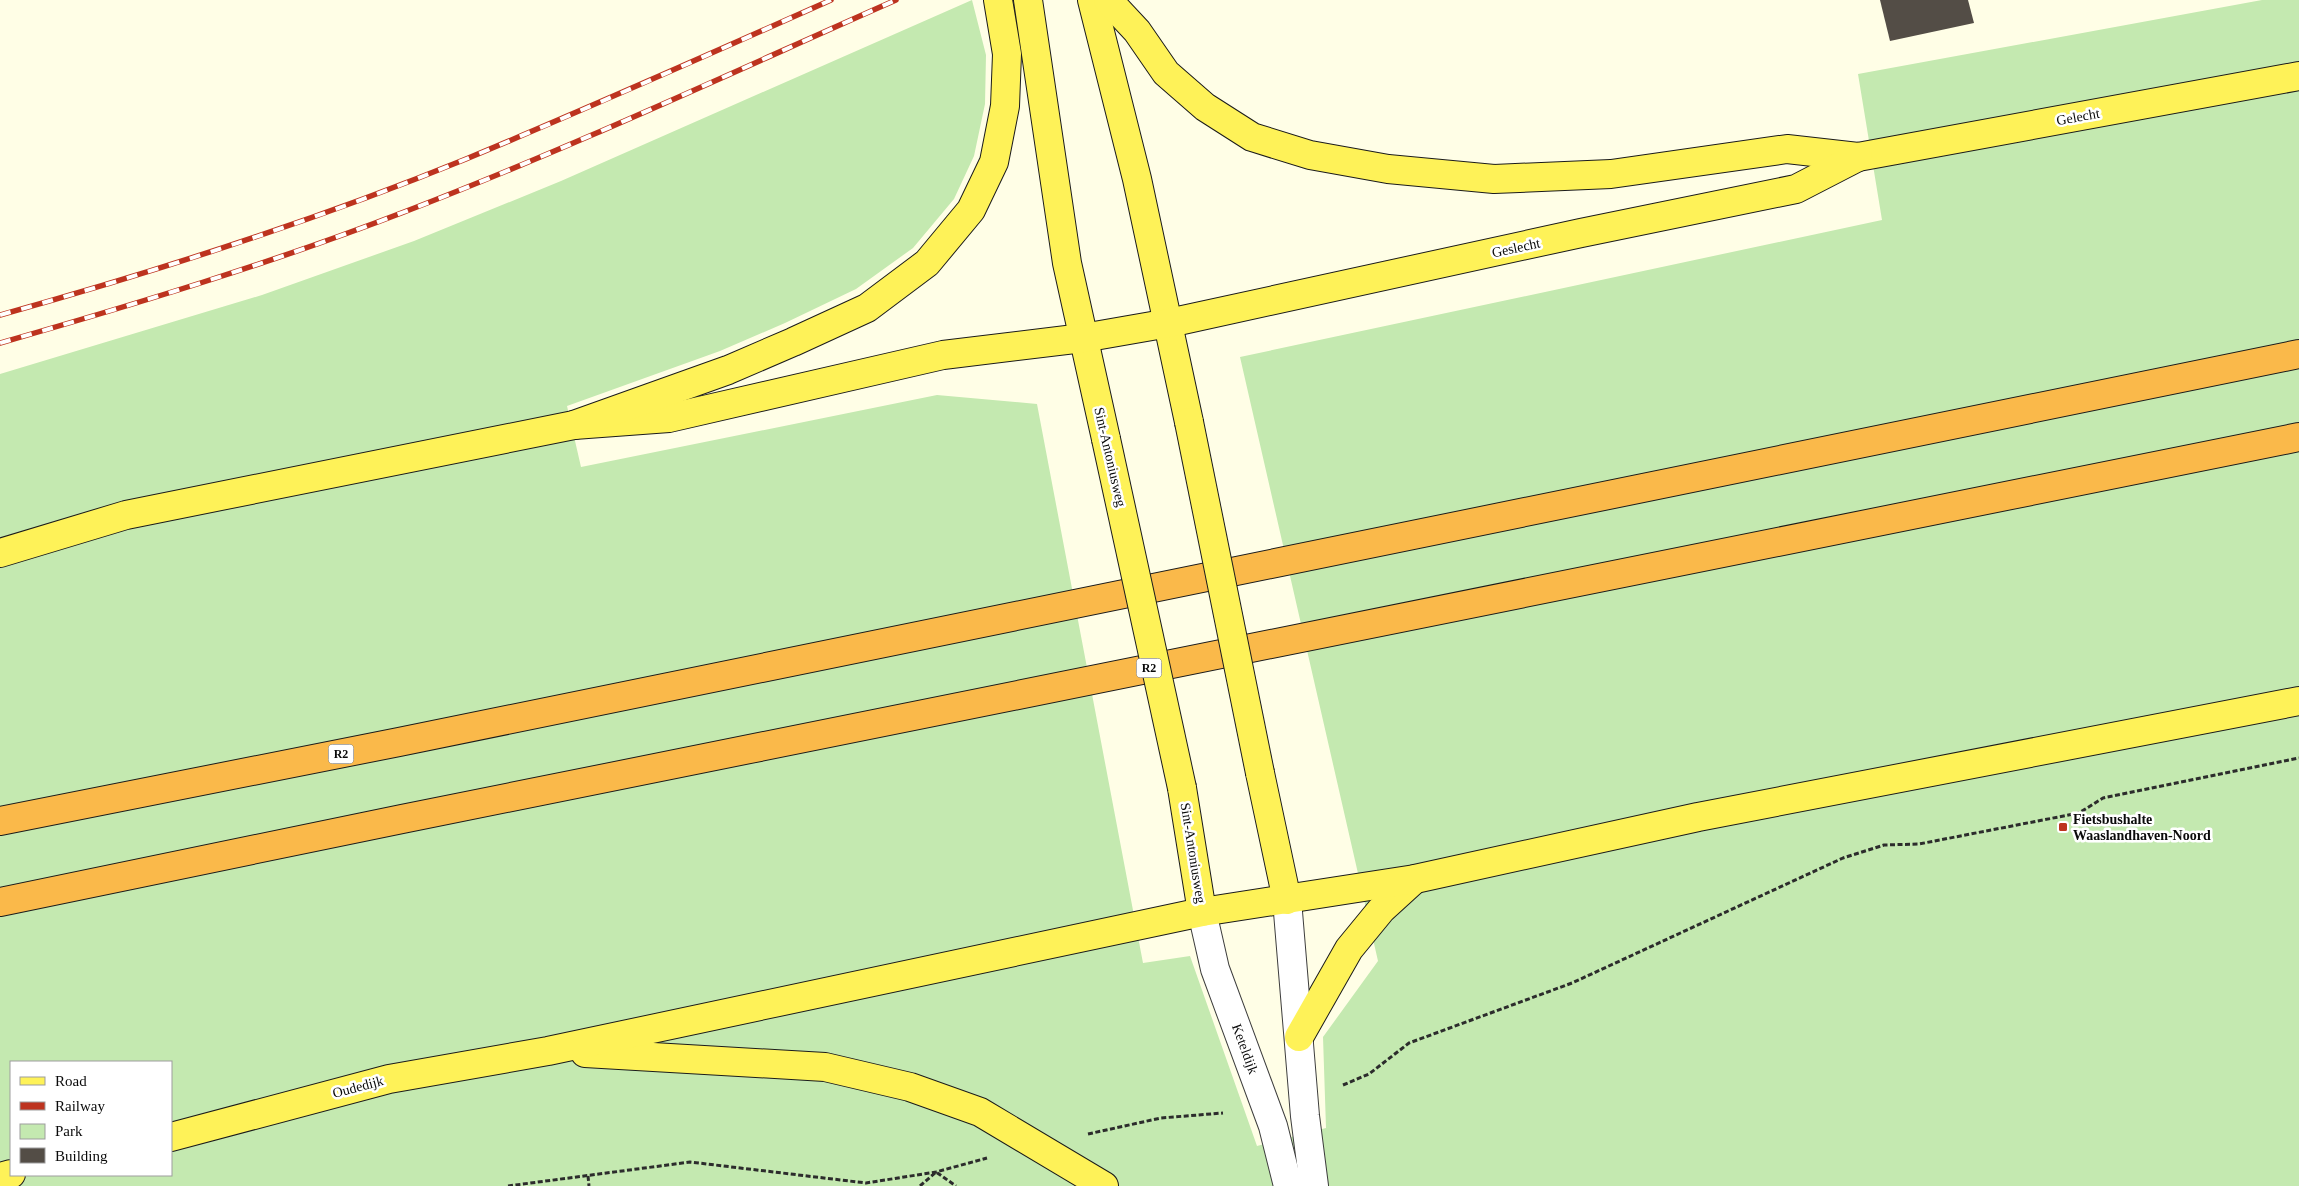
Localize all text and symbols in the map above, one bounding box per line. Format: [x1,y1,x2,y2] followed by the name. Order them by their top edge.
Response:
[2055,106,2101,128] street label: Gelecht
[1490,236,1542,260] street label: Geslecht
[1091,406,1129,508] street label: Sint-Antoniusweg
[1136,658,1162,678] road number: R2
[328,744,354,764] road number: R2
[1178,802,1208,904] street label: Sint-Antoniusweg
[2073,812,2211,843] place label: Fietsbushalte Waaslandhaven-Noord
[2057,821,2069,833] marker: Fietsbushalte Waaslandhaven-Noord
[1229,1022,1261,1076] street label: Keteldijk
[10,1061,172,1176] legend
[55,1073,87,1089] text: Road
[331,1073,385,1101] street label: Oudedijk
[55,1098,105,1114] text: Railway
[55,1123,83,1139] text: Park
[55,1148,108,1164] text: Building

